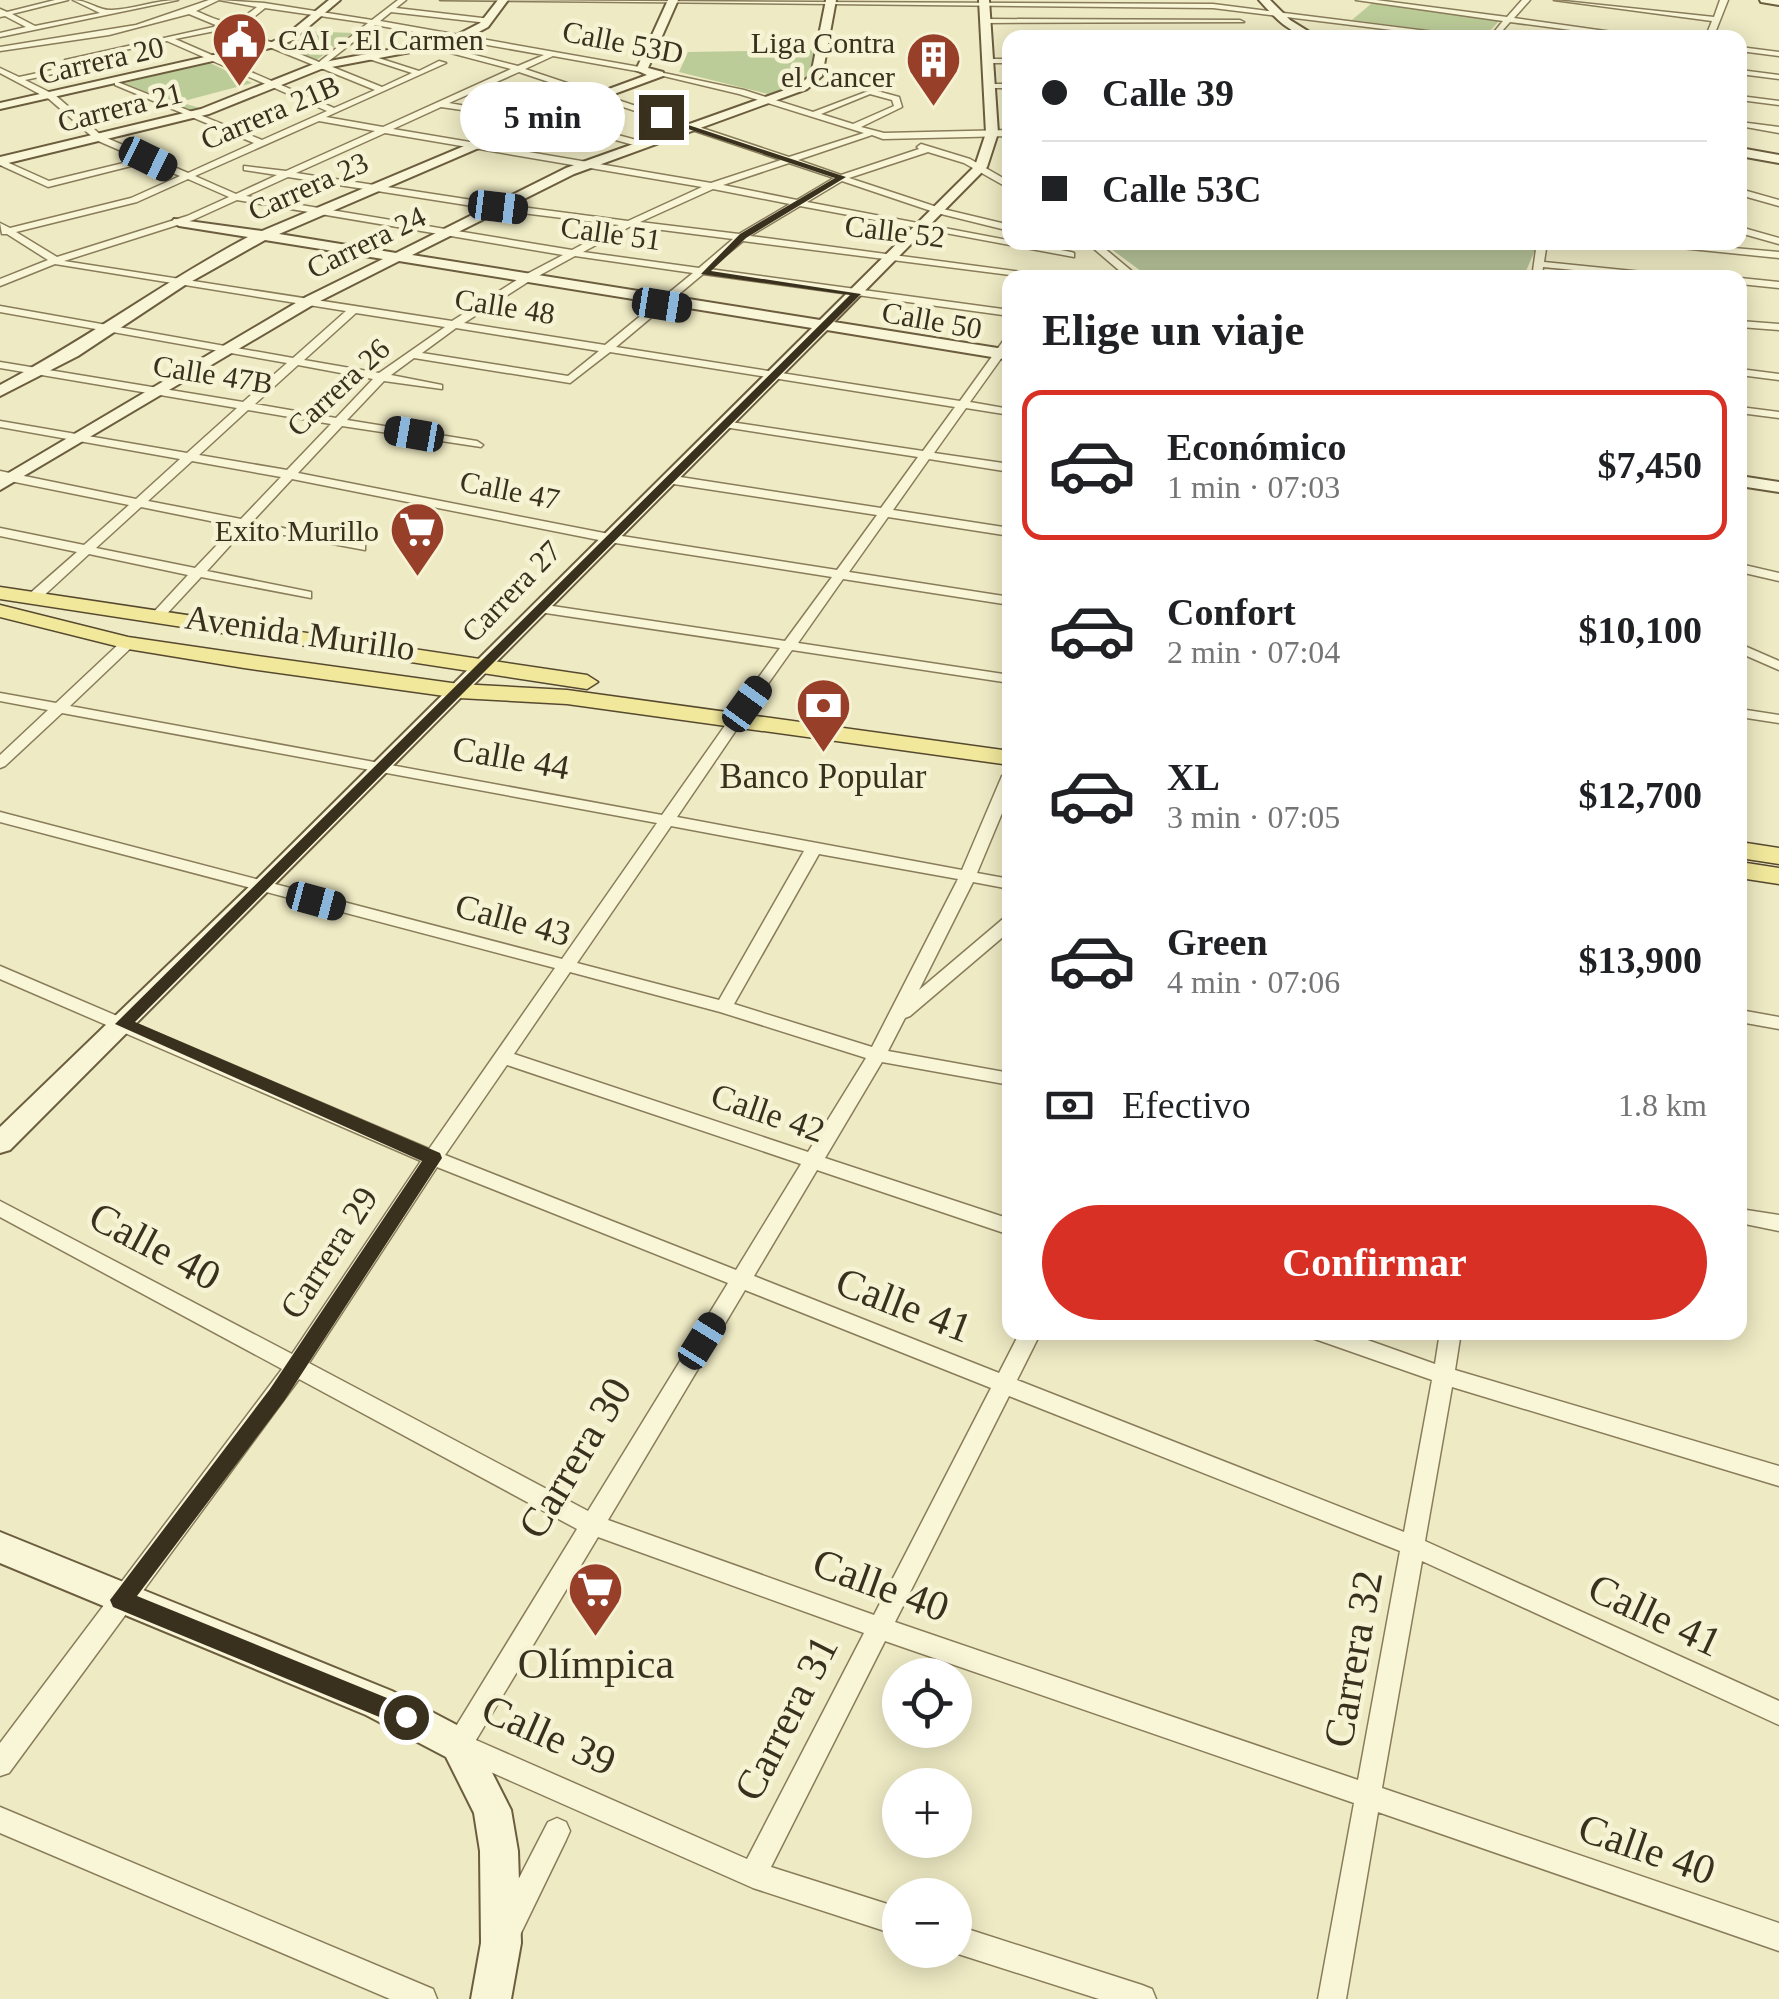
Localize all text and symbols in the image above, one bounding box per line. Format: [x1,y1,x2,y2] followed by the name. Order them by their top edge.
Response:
[209,9,269,88] public building icon: CAI - El Carmen
[560,14,686,70] street label: Calle 53D
[278,23,484,56] place label: CAI - El Carmen
[751,26,895,93] place label: Liga Contra el Cancer
[904,29,964,108] building icon: Liga Contra el Cancer
[35,30,167,90] street label: Carrera 20
[196,68,344,156] street label: Carrera 21B
[1102,72,1234,114] text: Calle 39
[54,76,186,138] street label: Carrera 21
[461,82,626,152] callout: 5 min
[639,95,684,140] route end
[504,99,581,135] text: 5 min
[114,132,182,186] car
[243,145,373,227] street label: Carrera 23
[1102,168,1261,210] text: Calle 53C
[466,188,530,226] car
[301,199,431,285] street label: Carrera 24
[843,208,947,254] street label: Calle 52
[559,210,663,256] street label: Calle 51
[453,282,557,330] street label: Calle 48
[630,285,694,325] car
[879,295,985,345] street label: Calle 50
[1042,305,1305,355] text: Elige un viaje
[280,331,396,443] street label: Carrera 26
[151,348,275,400] street label: Calle 47B
[382,414,446,454] car
[1047,420,1137,510] icon: car
[1167,426,1346,468] text: Económico
[1598,444,1702,486] text: $7,450
[457,464,563,516] street label: Calle 47
[1167,469,1340,505] text: 1 min · 07:03
[388,500,448,579] supermarket icon: Exito Murillo
[215,514,379,547] place label: Exito Murillo
[455,534,567,648] street label: Carrera 27
[1047,585,1137,675] icon: car
[1167,591,1296,633] text: Confort
[183,598,417,668] street label: Avenida Murillo
[1579,609,1702,651] text: $10,100
[1167,634,1340,670] text: 2 min · 07:04
[717,671,777,737] car
[793,675,853,754] bank icon: Banco Popular
[450,729,572,787] street label: Calle 44
[1047,750,1137,840] icon: car
[1167,756,1220,798] text: XL
[719,757,927,796] place label: Banco Popular
[1579,774,1702,816] text: $12,700
[1167,799,1340,835] text: 3 min · 07:05
[283,879,349,923] car
[451,886,575,954] street label: Calle 43
[1047,915,1137,1005] icon: car
[1167,921,1268,963] text: Green
[1579,939,1702,981] text: $13,900
[1167,964,1340,1000] text: 4 min · 07:06
[706,1075,830,1151] street label: Calle 42
[1042,1078,1097,1133] icon: cash
[1122,1084,1251,1126] text: Efectivo
[1618,1087,1707,1123] text: 1.8 km
[272,1180,386,1326] street label: Carrera 29
[82,1193,228,1299] street label: Calle 40
[1042,1205,1707,1320] button: Confirmar
[830,1258,978,1352] street label: Calle 41
[673,1308,731,1374] car
[509,1370,641,1546] street label: Carrera 30
[807,1539,955,1631] street label: Calle 40
[566,1559,626,1638] supermarket icon: Olímpica
[1581,1564,1729,1666] street label: Calle 41
[1315,1567,1391,1751] street label: Carrera 32
[725,1628,847,1808] street label: Carrera 31
[518,1641,675,1687] place label: Olímpica
[882,1658,972,1968] map controls
[882,1658,972,1748] button: locate
[475,1685,623,1785] street label: Calle 39
[384,1695,429,1740] route start
[882,1768,972,1858] button: +
[1573,1804,1721,1894] street label: Calle 40
[882,1878,972,1968] button: −

